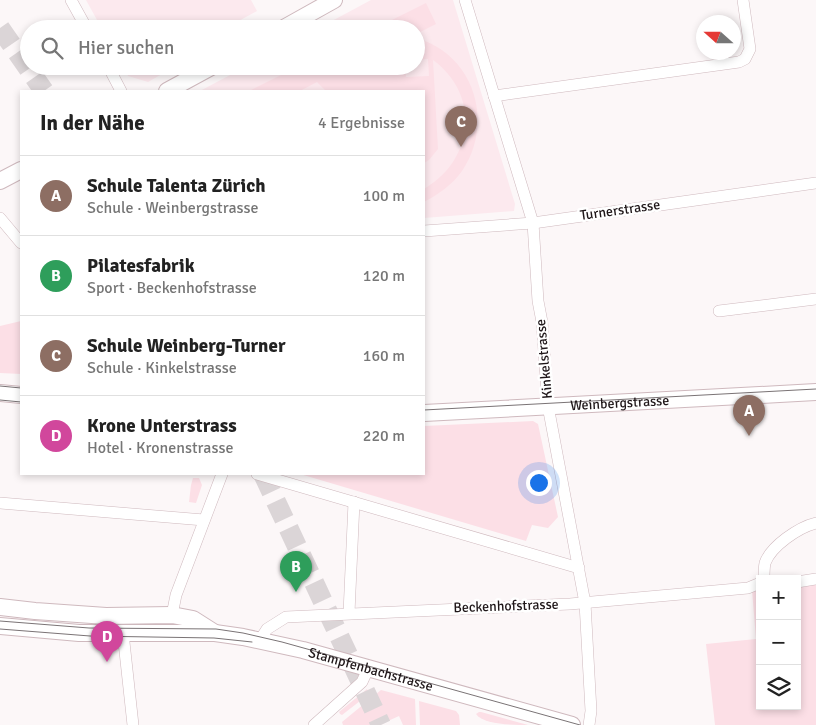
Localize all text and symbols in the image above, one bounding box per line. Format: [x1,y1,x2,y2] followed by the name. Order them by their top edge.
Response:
[696,15,741,60] north arrow
[20,20,425,75] search box
[38,34,66,62] icon: search
[78,36,174,60] text: Hier suchen
[445,106,477,147] pin: C
[40,110,145,136] text: In der Nähe
[318,113,405,133] text: 4 Ergebnisse
[87,174,266,198] text: Schule Talenta Zürich
[51,186,61,206] text: A
[363,186,405,206] text: 100 m
[579,196,661,224] street label: Turnerstrasse
[87,198,259,218] text: Schule · Weinbergstrasse
[87,254,195,278] text: Pilatesfabrik
[51,266,61,286] text: B
[363,266,405,286] text: 120 m
[87,278,257,298] text: Sport · Beckenhofstrasse
[532,318,556,400] street label: Kinkelstrasse
[87,334,285,358] text: Schule Weinberg-Turner
[51,346,61,366] text: C
[363,346,405,366] text: 160 m
[87,358,237,378] text: Schule · Kinkelstrasse
[570,391,670,414] street label: Weinbergstrasse
[733,395,765,436] pin: A
[87,414,237,438] text: Krone Unterstrass
[51,426,61,446] text: D
[363,426,405,446] text: 220 m
[87,438,233,458] text: Hotel · Kronenstrasse
[526,470,552,496] your location
[280,551,312,592] pin: B
[756,575,801,710] map controls
[756,575,801,620] button: +
[453,596,559,616] street label: Beckenhofstrasse
[756,620,801,665] button: −
[91,621,123,662] pin: D
[307,643,435,694] street label: Stampfenbachstrasse
[756,665,801,710] button: layers

